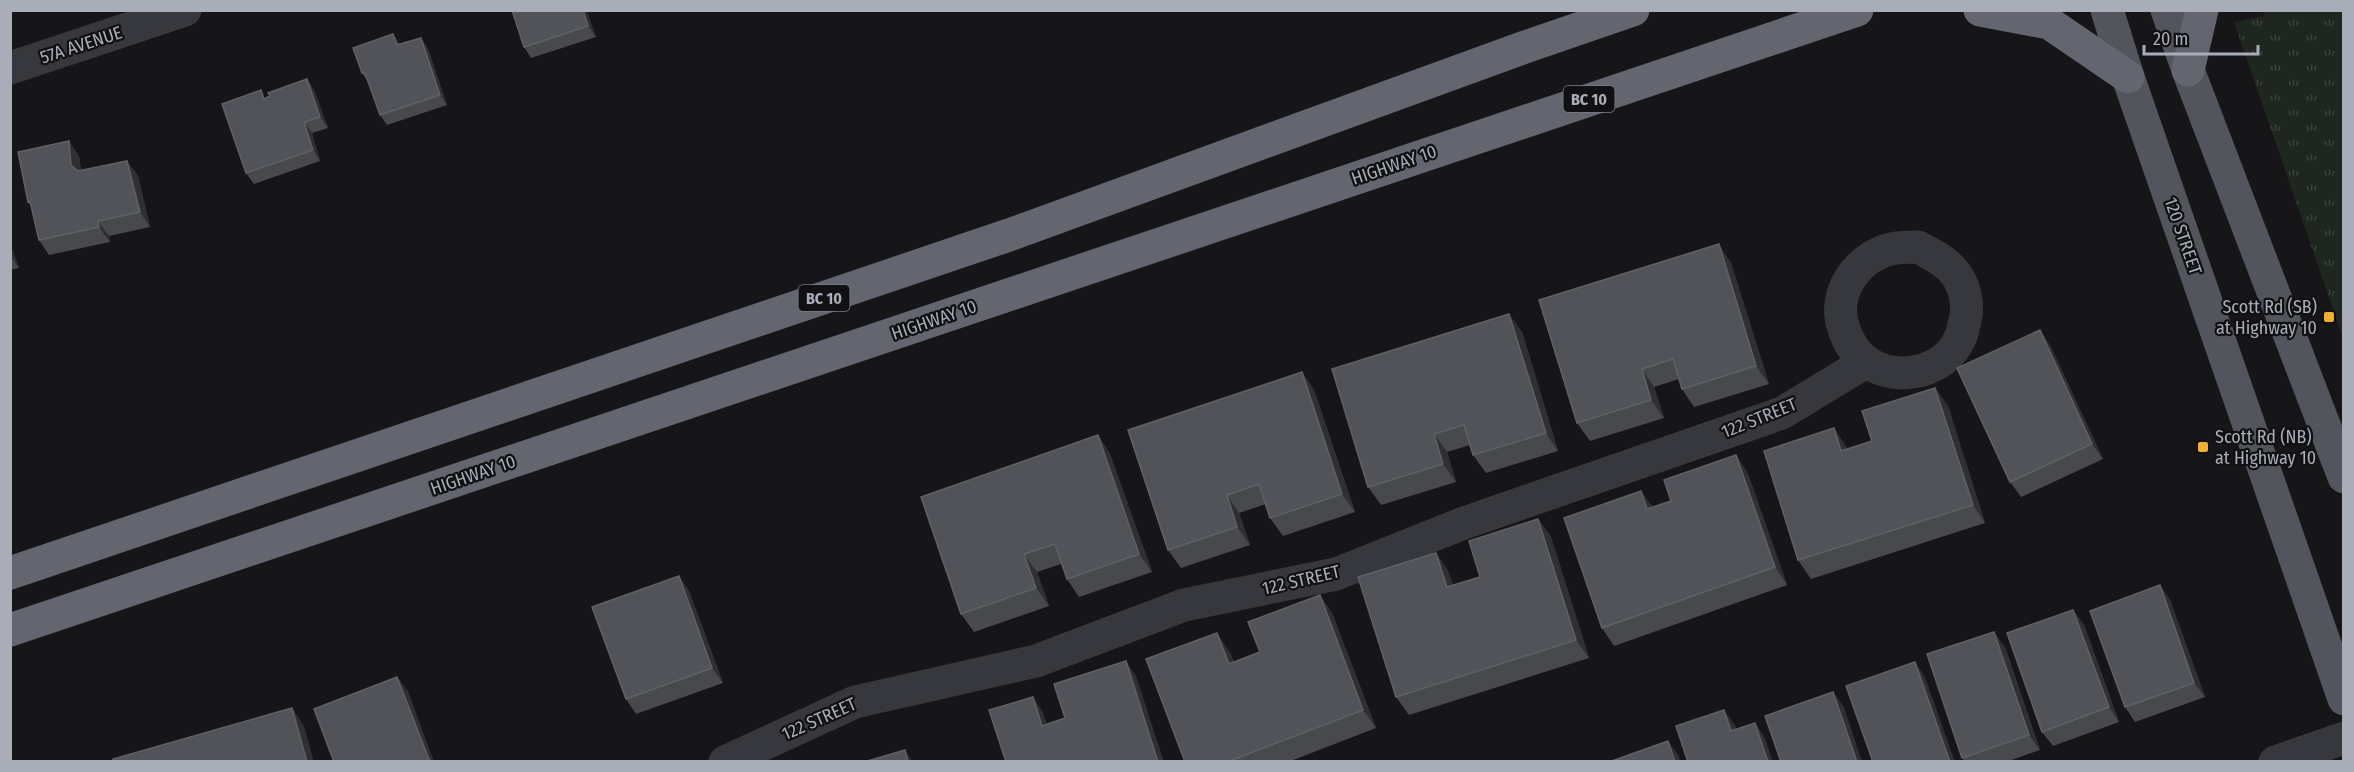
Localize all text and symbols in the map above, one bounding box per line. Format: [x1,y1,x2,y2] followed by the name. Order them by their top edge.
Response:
[2144,18,2258,56] scale bar
[37,21,125,69] street label: 57A AVENUE
[2153,28,2188,50] text: 20 m
[1564,86,1614,112] road number: BC 10
[1349,140,1439,190] street label: HIGHWAY 10
[2160,194,2207,278] street label: 120 STREET
[798,285,850,311] road number: BC 10
[889,295,979,345] street label: HIGHWAY 10
[2216,296,2317,339] place label: Scott Rd (SB) at Highway 10
[2322,310,2336,324] marker: Scott Rd (SB) at Highway 10
[1718,393,1800,443] street label: 122 STREET
[2215,426,2316,469] place label: Scott Rd (NB) at Highway 10
[2196,440,2210,454] marker: Scott Rd (NB) at Highway 10
[428,450,518,500] street label: HIGHWAY 10
[1260,560,1343,600] street label: 122 STREET
[778,693,860,745] street label: 122 STREET

